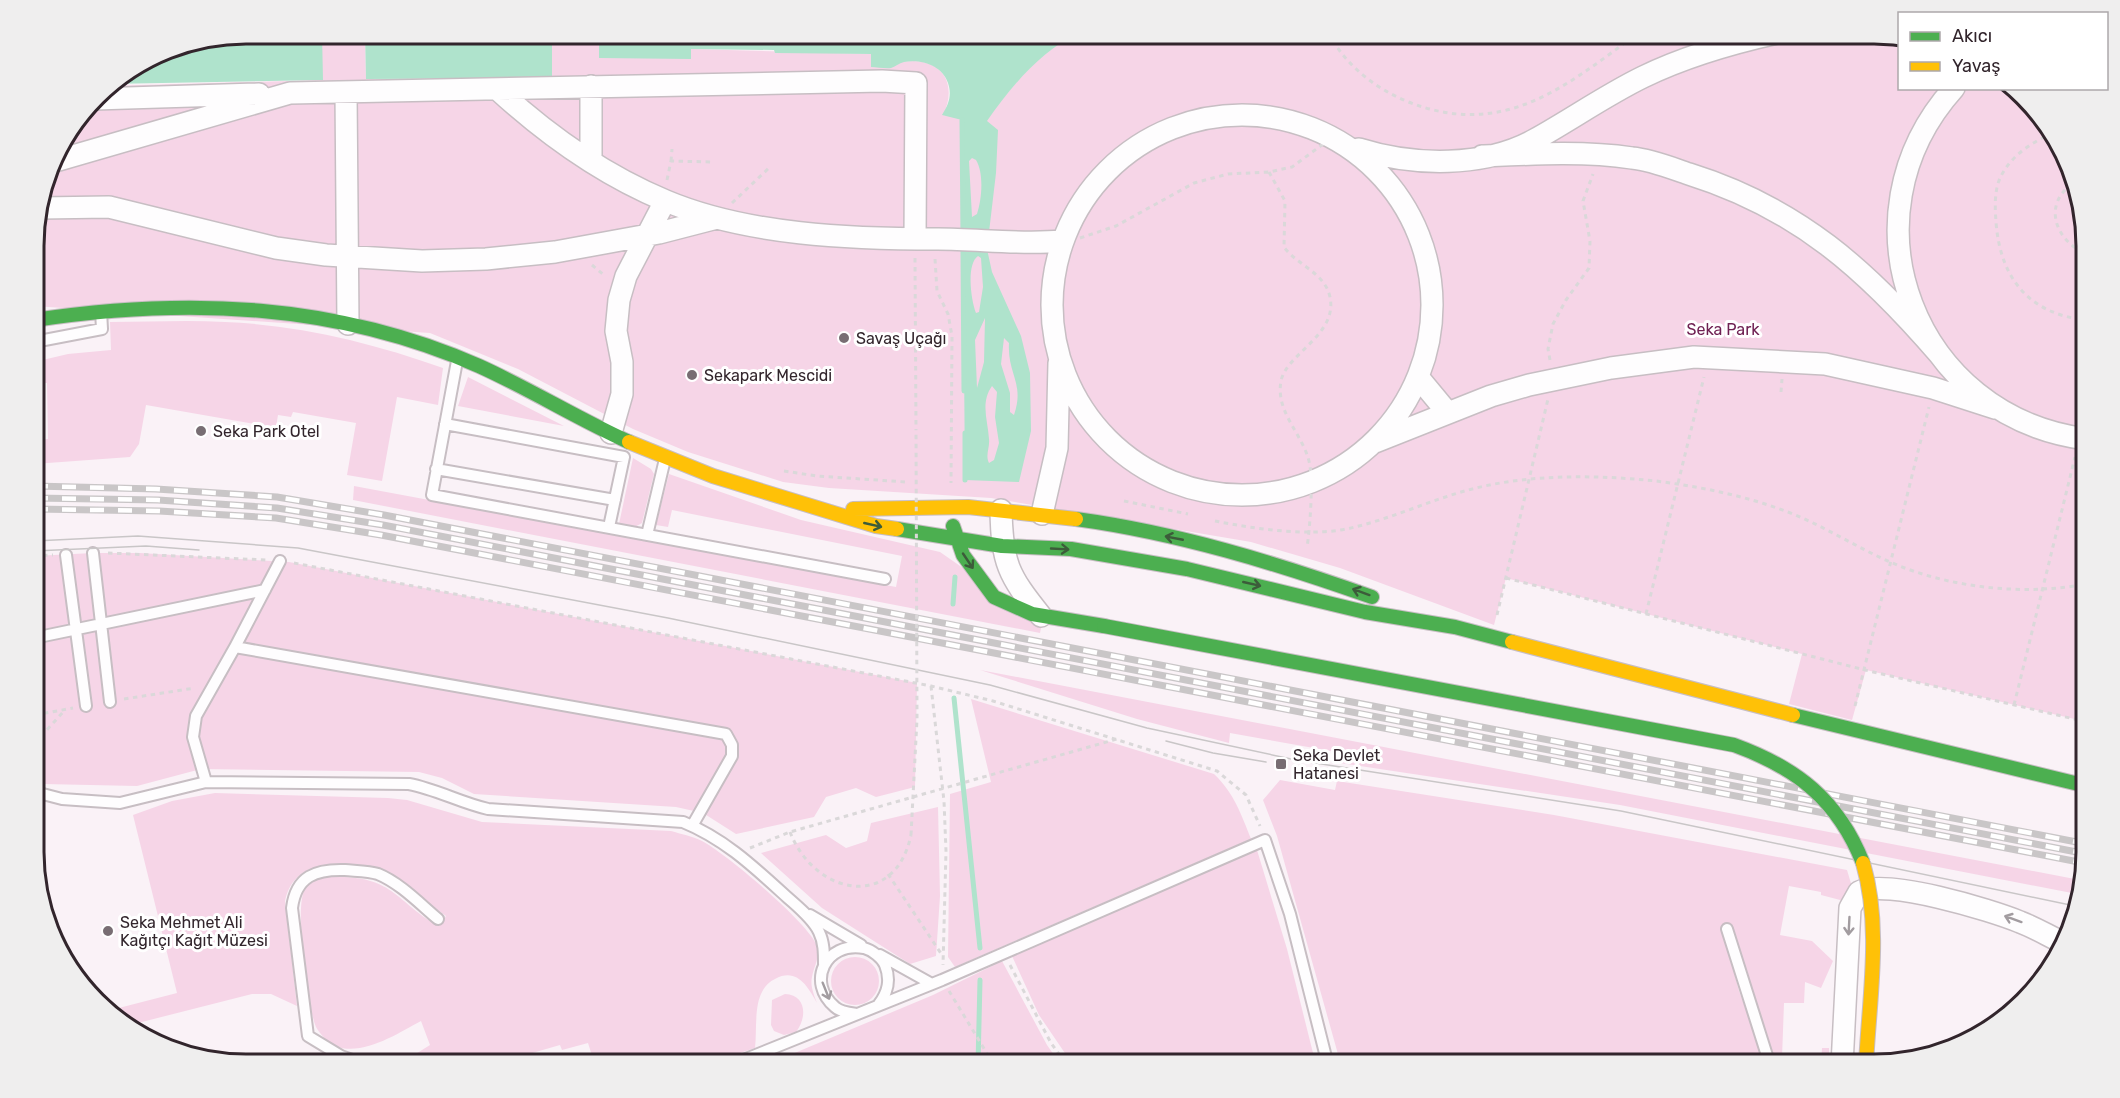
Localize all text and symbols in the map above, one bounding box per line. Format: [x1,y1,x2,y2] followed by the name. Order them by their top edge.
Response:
[1898,12,2108,90] legend
[1952,25,1992,47] text: Akıcı
[1952,55,2000,77] text: Yavaş
[1686,320,1760,339] park label: Seka Park
[856,329,946,348] place label: Savaş Uçağı
[837,331,851,345] marker: Savaş Uçağı
[704,366,832,385] place label: Sekapark Mescidi
[685,368,699,382] marker: Sekapark Mescidi
[213,422,320,441] place label: Seka Park Otel
[194,424,208,438] marker: Seka Park Otel
[863,520,882,532] one-way arrow
[1165,532,1184,543] one-way arrow
[1050,543,1069,554] one-way arrow
[961,553,974,570] one-way arrow
[1242,579,1261,591] one-way arrow
[1352,586,1371,597] one-way arrow
[1293,746,1380,783] place label: Seka Devlet Hatanesi
[1274,757,1288,771] marker: Seka Devlet Hatanesi
[120,913,268,950] place label: Seka Mehmet Ali Kağıtçı Kağıt Müzesi
[2004,913,2022,924] one-way arrow
[1843,915,1854,935] one-way arrow
[101,924,115,938] marker: Seka Mehmet Ali Kağıtçı Kağıt Müzesi
[821,981,832,999] one-way arrow

